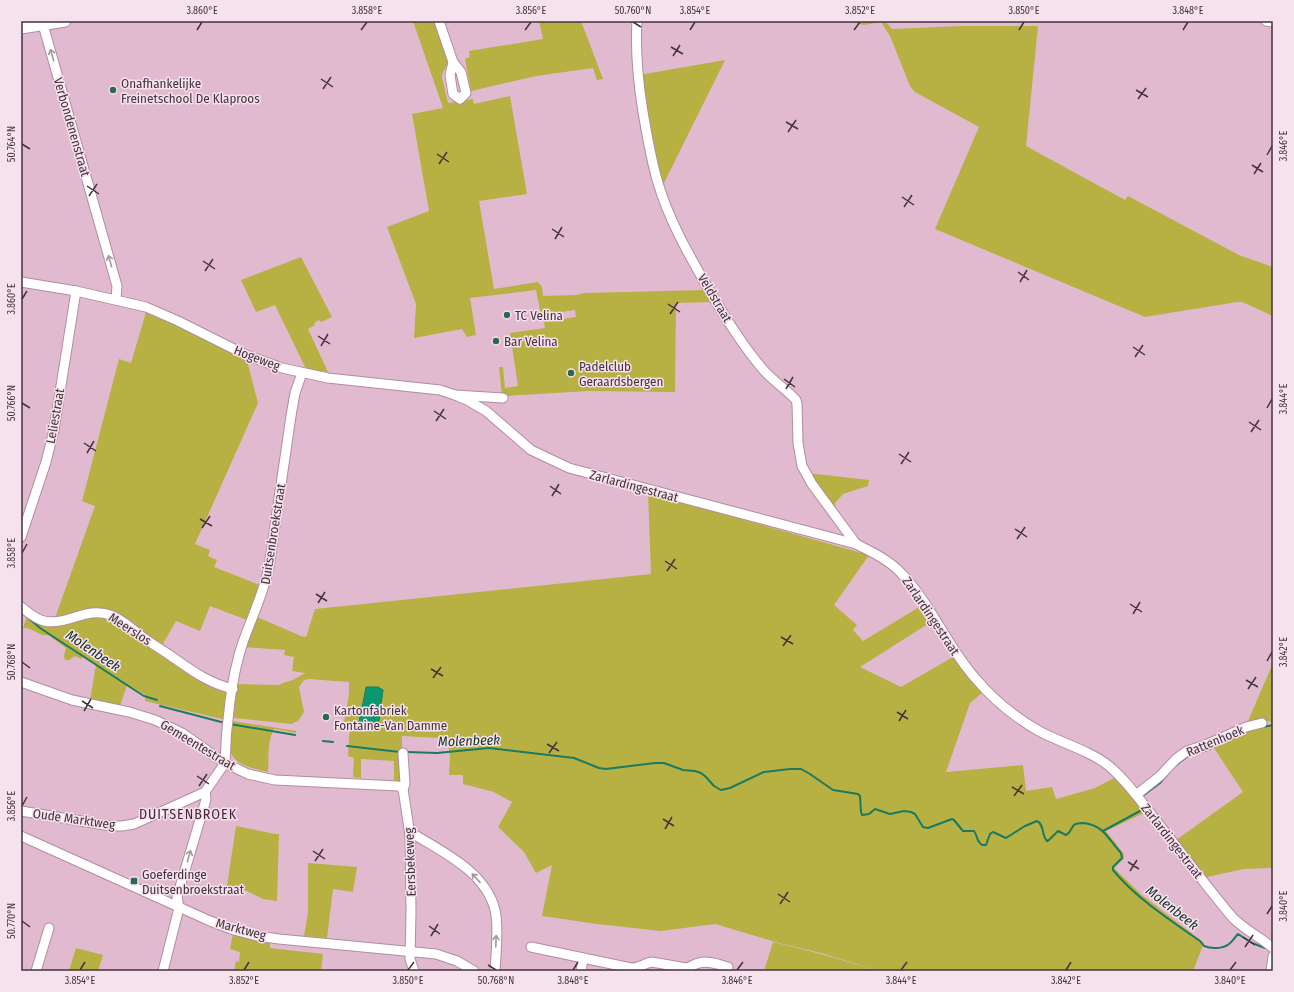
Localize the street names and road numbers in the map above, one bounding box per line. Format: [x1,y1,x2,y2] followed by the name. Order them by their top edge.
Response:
[51,76,94,179] street label: Verbondenenstraat
[695,271,736,326] street label: Veldstraat
[232,342,283,374] street label: Hogeweg
[43,386,67,445] street label: Leliestraat
[588,467,681,505] street label: Zarlardingestraat
[258,482,288,586] street label: Duitsenbroekstraat
[899,574,963,659] street label: Zarlardingestraat
[106,610,154,649] street label: Meerslos
[158,717,239,774] street label: Gemeentestraat
[1184,722,1247,760] street label: Rattenhoek
[1138,801,1206,882] street label: Zarlardingestraat
[32,806,117,832] street label: Oude Marktweg
[401,826,419,897] street label: Eersbekeweg
[214,915,269,943] street label: Marktweg

